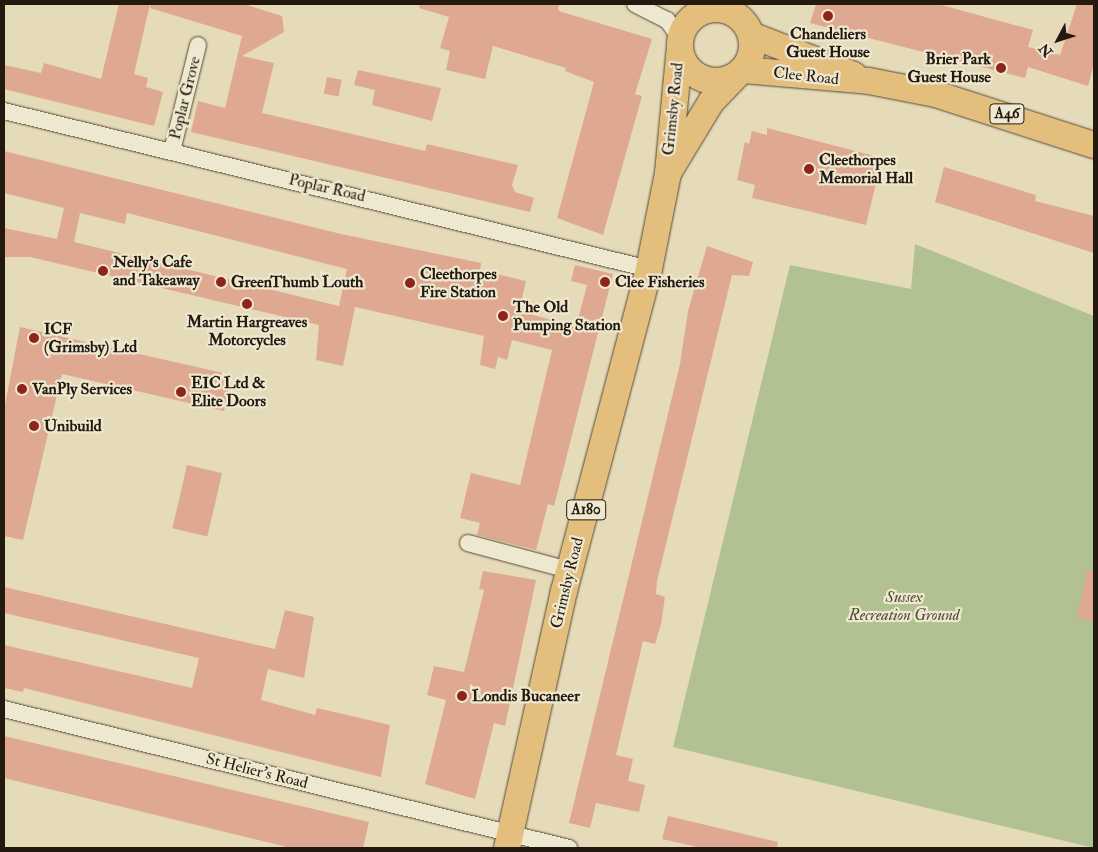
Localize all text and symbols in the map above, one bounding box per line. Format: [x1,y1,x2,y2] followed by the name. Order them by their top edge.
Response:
[822,10,834,22] marker: Chandeliers Guest House
[1033,15,1083,65] north arrow
[786,24,870,62] place label: Chandeliers Guest House
[1036,40,1057,60] text: N
[907,49,991,87] place label: Brier Park Guest House
[165,54,205,142] street label: Poplar Grove
[659,62,687,156] street label: Grimsby Road
[995,62,1007,74] marker: Brier Park Guest House
[772,63,840,89] street label: Clee Road
[988,102,1026,126] road number: A46
[819,150,913,188] place label: Cleethorpes Memorial Hall
[803,163,815,175] marker: Cleethorpes Memorial Hall
[287,170,367,206] street label: Poplar Road
[113,252,199,290] place label: Nelly's Cafe and Takeaway
[420,264,497,302] place label: Cleethorpes Fire Station
[97,265,109,277] marker: Nelly's Cafe and Takeaway
[231,272,364,292] place label: GreenThumb Louth
[615,272,704,292] place label: Clee Fisheries
[215,276,227,288] marker: GreenThumb Louth
[599,276,611,288] marker: Clee Fisheries
[404,277,416,289] marker: Cleethorpes Fire Station
[513,297,621,335] place label: The Old Pumping Station
[241,298,253,310] marker: Martin Hargreaves Motorcycles
[497,310,509,322] marker: The Old Pumping Station
[187,312,307,350] place label: Martin Hargreaves Motorcycles
[44,319,137,357] place label: ICF (Grimsby) Ltd
[28,332,40,344] marker: ICF (Grimsby) Ltd
[191,373,266,411] place label: EIC Ltd & Elite Doors
[32,379,132,399] place label: VanPly Services
[16,383,28,395] marker: VanPly Services
[175,386,187,398] marker: EIC Ltd & Elite Doors
[44,416,102,436] place label: Unibuild
[28,420,40,432] marker: Unibuild
[566,498,606,522] road number: A180
[546,535,588,631] street label: Grimsby Road
[849,587,959,625] park label: Sussex Recreation Ground
[472,686,580,706] place label: Londis Bucaneer
[456,690,468,702] marker: Londis Bucaneer
[204,749,310,793] street label: St Helier's Road

